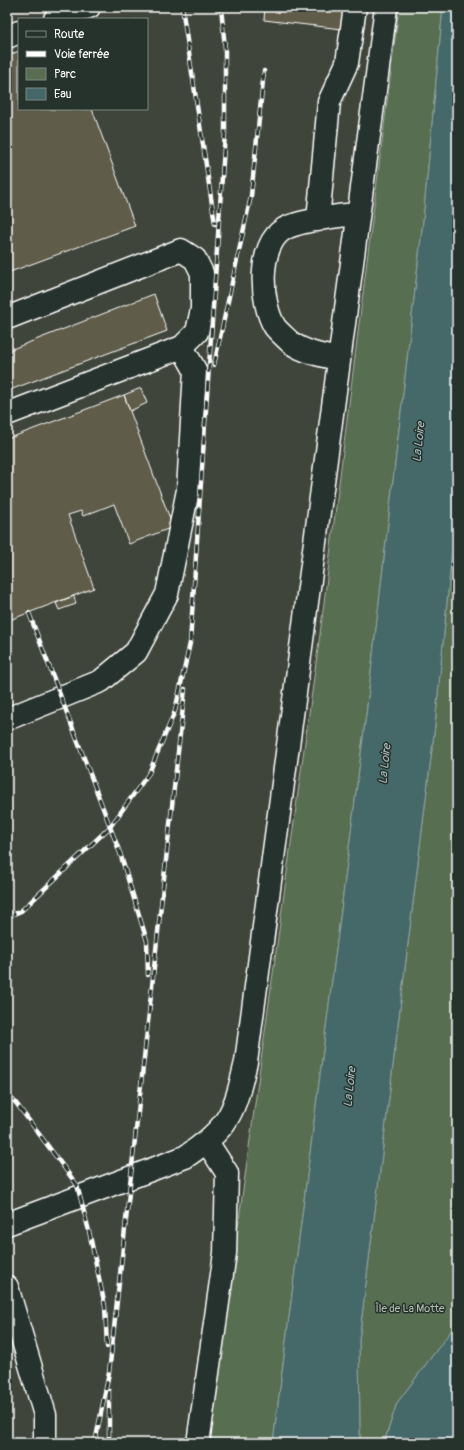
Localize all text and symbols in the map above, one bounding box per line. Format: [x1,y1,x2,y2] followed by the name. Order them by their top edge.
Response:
[18,18,148,110] legend
[54,27,84,42] text: Route
[54,47,109,62] text: Voie ferrée
[54,67,76,82] text: Parc
[54,87,72,102] text: Eau
[409,420,429,463] water label: La Loire
[375,742,395,785] water label: La Loire
[340,1065,360,1108] water label: La Loire
[376,1302,445,1315] park label: Île de La Motte

